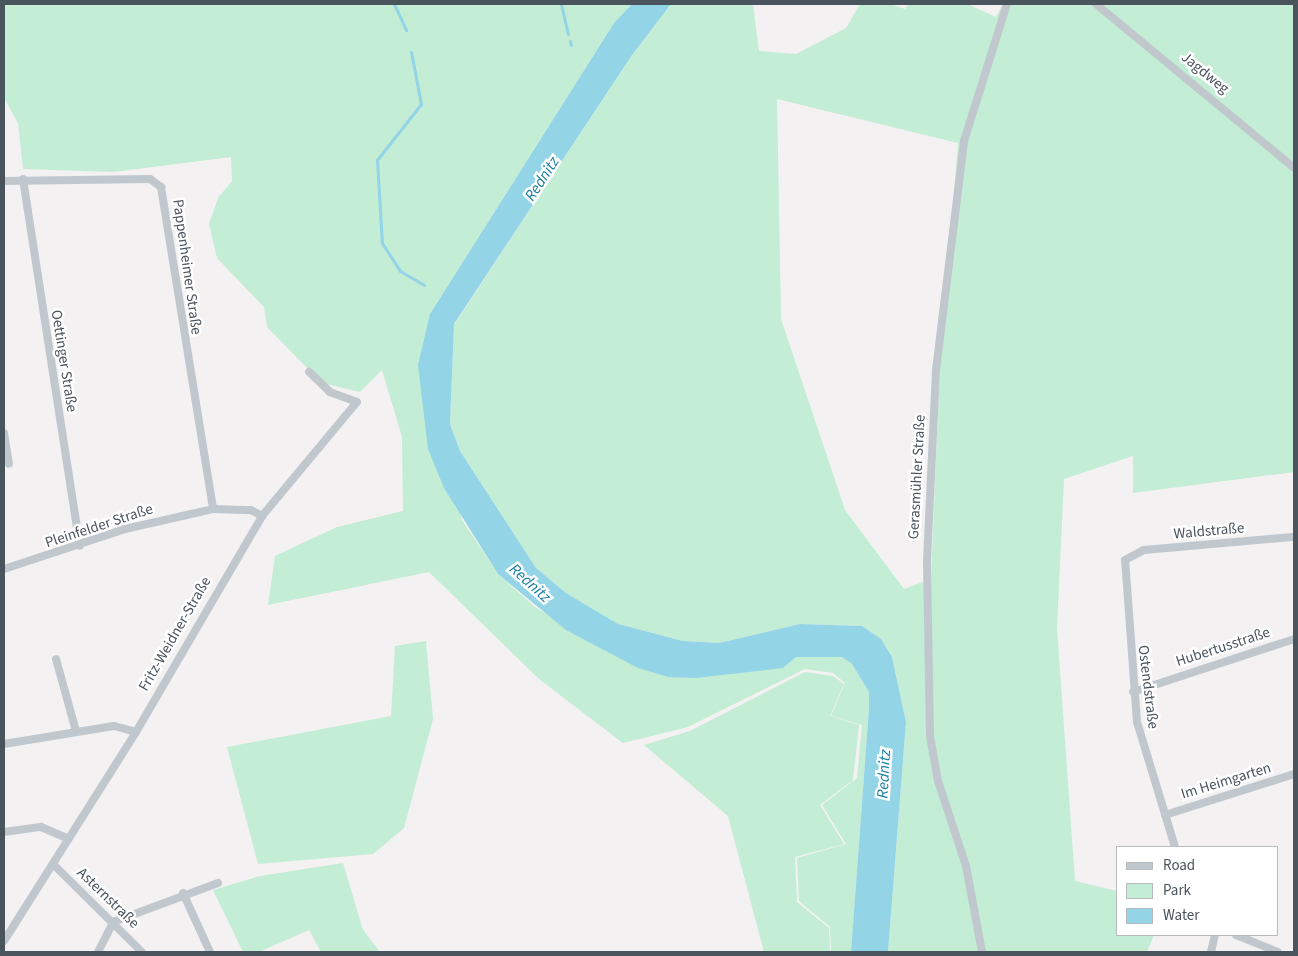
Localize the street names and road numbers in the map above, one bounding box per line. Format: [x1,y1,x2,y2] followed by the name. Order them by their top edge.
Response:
[1178,48,1232,98] street label: Jagdweg
[169,198,205,336] street label: Pappenheimer Straße
[47,309,81,413] street label: Oettinger Straße
[905,414,929,540] street label: Gerasmühler Straße
[43,500,155,552] street label: Pleinfelder Straße
[1173,519,1245,543] street label: Waldstraße
[135,574,215,694] street label: Fritz-Weidner-Straße
[1174,623,1272,671] street label: Hubertusstraße
[1134,644,1162,730] street label: Ostendstraße
[1179,759,1273,803] street label: Im Heimgarten
[73,864,143,932] street label: Asternstraße

